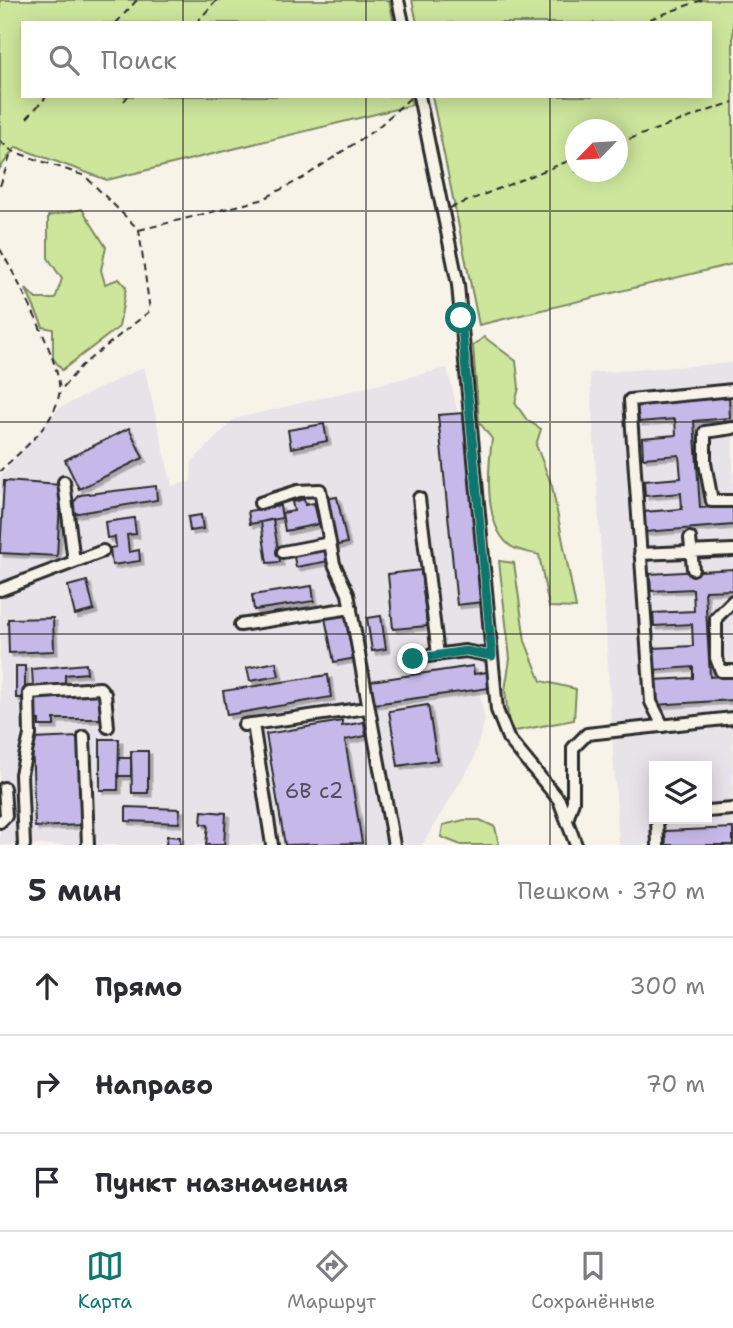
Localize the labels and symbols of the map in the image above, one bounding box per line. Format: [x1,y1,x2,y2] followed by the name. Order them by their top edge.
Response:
[565,119,628,182] north arrow
[445,302,476,333] route start
[397,643,428,674] route end
[285,777,343,805] house number: 6В с2

